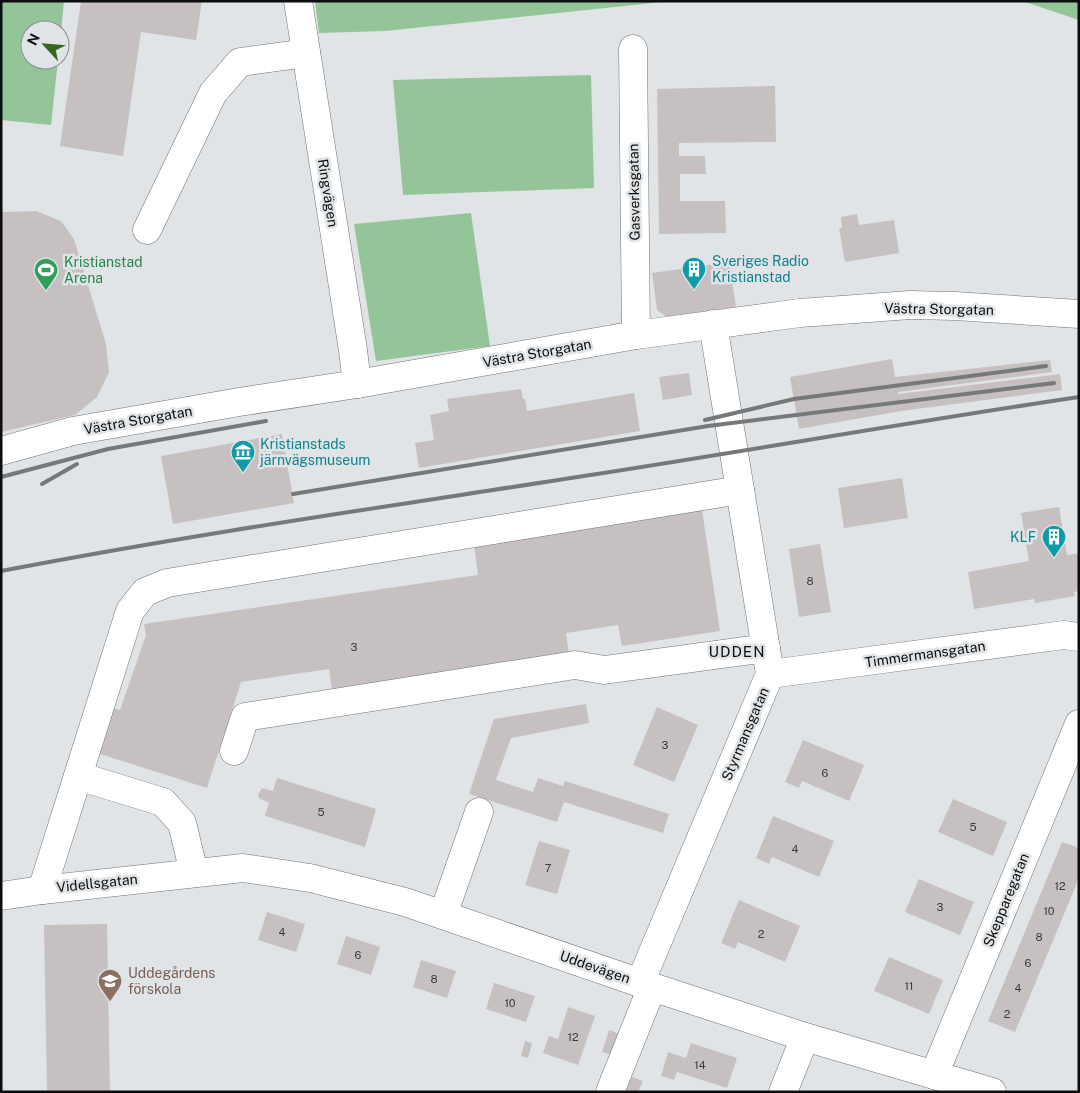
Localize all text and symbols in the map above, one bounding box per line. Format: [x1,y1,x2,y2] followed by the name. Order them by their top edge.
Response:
[20,20,70,70] north arrow
[24,31,43,48] text: N
[625,143,643,241] street label: Gasverksgatan
[315,158,341,228] street label: Ringvägen
[712,253,809,285] place label: Sveriges Radio Kristianstad
[64,254,143,286] place label: Kristianstad Arena
[681,256,707,290] building icon: Sveriges Radio Kristianstad
[33,257,59,291] sports icon: Kristianstad Arena
[884,300,994,318] street label: Västra Storgatan
[481,336,593,370] street label: Västra Storgatan
[82,403,194,437] street label: Västra Storgatan
[259,436,370,468] place label: Kristianstads järnvägsmuseum
[230,439,256,473] museum icon: Kristianstads järnvägsmuseum
[1041,524,1067,558] building icon: KLF
[1010,529,1036,545] place label: KLF
[806,575,814,587] house number: 8
[864,638,986,670] street label: Timmermansgatan
[351,641,358,653] house number: 3
[708,643,766,660] district label: UDDEN
[718,685,772,783] street label: Styrmansgatan
[662,739,669,751] house number: 3
[822,767,829,779] house number: 6
[317,806,325,818] house number: 5
[969,821,977,833] house number: 5
[792,843,799,855] house number: 4
[980,851,1032,949] street label: Skepparegatan
[545,862,552,874] house number: 7
[56,871,138,895] street label: Videllsgatan
[1054,880,1066,892] house number: 12
[937,901,944,913] house number: 3
[1043,905,1055,917] house number: 10
[279,926,286,938] house number: 4
[758,928,765,940] house number: 2
[1035,931,1043,943] house number: 8
[558,947,632,987] street label: Uddevägen
[355,949,362,961] house number: 6
[1025,957,1032,969] house number: 6
[128,965,215,997] place label: Uddegårdens förskola
[97,968,123,1002] school or university icon: Uddegårdens förskola
[430,973,438,985] house number: 8
[905,980,913,992] house number: 11
[1015,982,1022,994] house number: 4
[504,997,516,1009] house number: 10
[1004,1008,1011,1020] house number: 2
[567,1031,579,1043] house number: 12
[694,1059,706,1071] house number: 14

